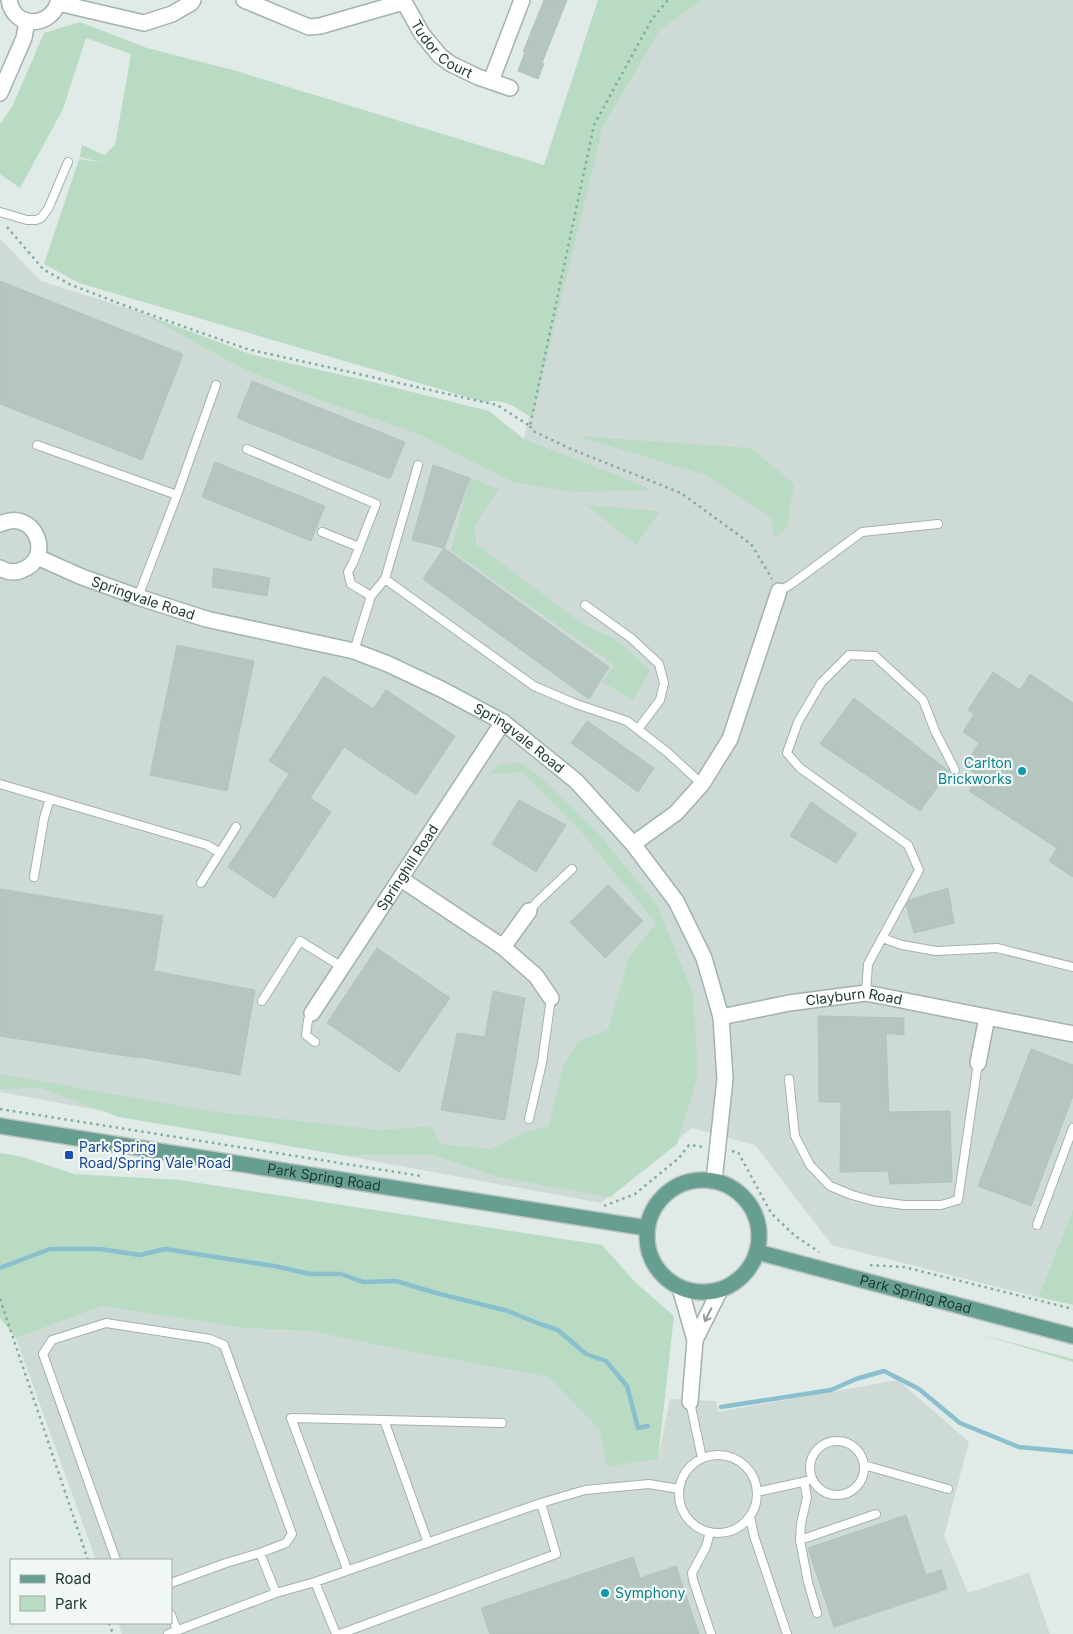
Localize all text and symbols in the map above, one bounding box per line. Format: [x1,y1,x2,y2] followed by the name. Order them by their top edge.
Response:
[408,17,476,81] street label: Tudor Court
[89,572,197,623] street label: Springvale Road
[471,699,568,776] street label: Springvale Road
[938,754,1012,787] place label: Carlton Brickworks
[1016,765,1028,777] marker: Carlton Brickworks
[373,821,441,914] street label: Springhill Road
[804,984,904,1009] street label: Clayburn Road
[79,1138,231,1171] place label: Park Spring Road/Spring Vale Road
[63,1149,75,1161] marker: Park Spring Road/Spring Vale Road
[266,1159,382,1194] street label: Park Spring Road
[858,1271,973,1317] street label: Park Spring Road
[703,1307,712,1322] one-way arrow
[10,1559,172,1624] legend
[55,1569,91,1588] text: Road
[615,1584,685,1601] place label: Symphony
[599,1587,611,1599] marker: Symphony
[55,1594,88,1613] text: Park

